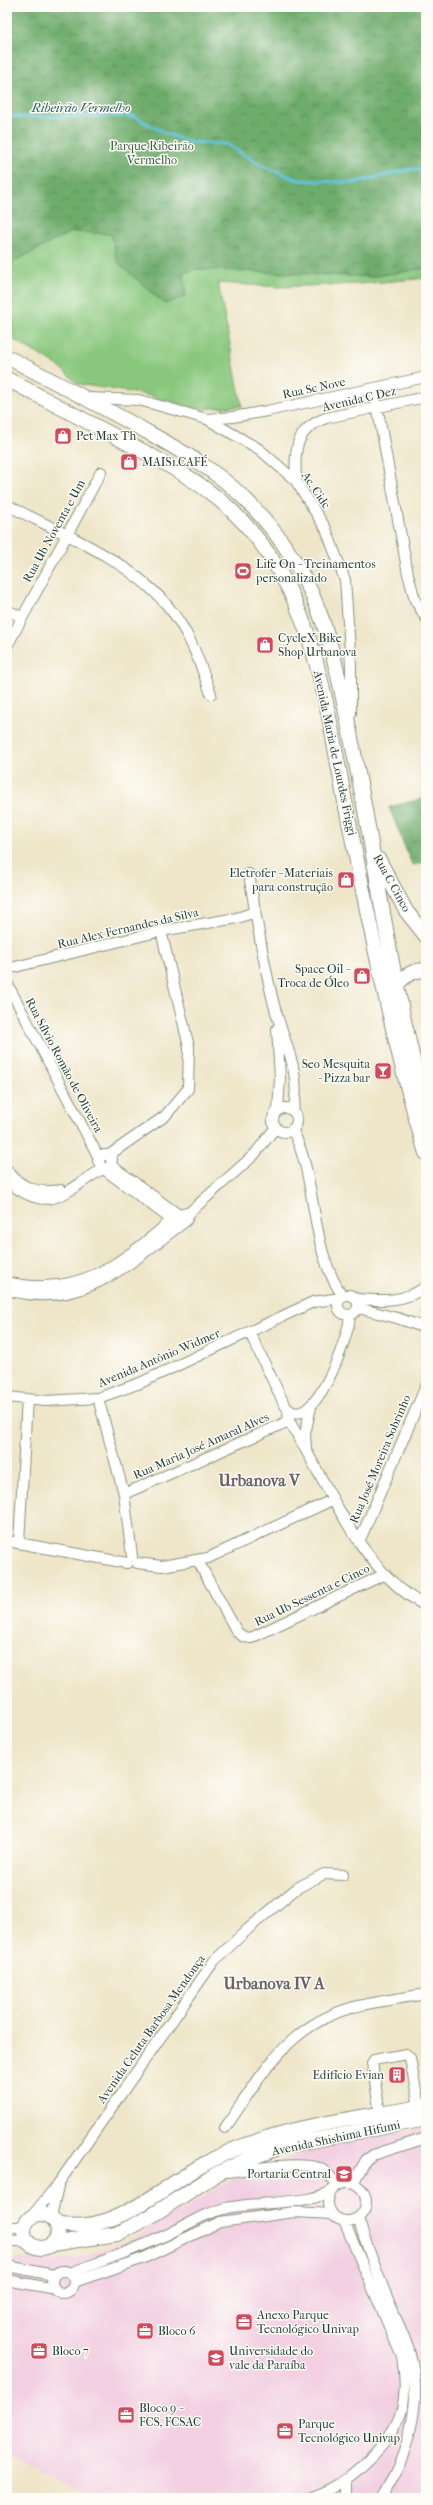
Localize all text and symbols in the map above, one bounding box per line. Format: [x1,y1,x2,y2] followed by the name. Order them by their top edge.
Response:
[31,100,131,115] water label: Ribeirão Vermelho
[110,139,194,167] park label: Parque Ribeirão Vermelho
[281,374,347,401] street label: Rua Sc Nove
[320,384,398,415] street label: Avenida C Dez
[53,426,73,446] shop icon: Pet Max Th
[76,429,136,443] place label: Pet Max Th
[119,452,139,472] shop icon: MAIS1.CAFÉ
[142,454,208,469] place label: MAIS1.CAFÉ
[298,468,333,511] street label: Ac. Cidc
[20,477,88,585] street label: Rua Ub Noventa e Um
[255,557,376,585] place label: Life On - Treinamentos personalizado
[233,561,253,581] sports icon: Life On - Treinamentos personalizado
[278,631,357,659] place label: CycleX Bike Shop Urbanova
[255,635,275,655] shop icon: CycleX Bike Shop Urbanova
[310,668,359,837] street label: Avenida Maria de Lourdes Friggi
[370,852,414,914] street label: Rua C Cinco
[229,866,334,895] place label: Eletrofer - Materiais para construção
[336,870,356,890] shop icon: Eletrofer - Materiais para construção
[56,905,200,951] street label: Rua Alex Fernandes da Silva
[277,962,351,990] place label: Space Oil - Troca de Óleo
[352,966,372,986] shop icon: Space Oil - Troca de Óleo
[23,995,106,1135] street label: Rua Sílvio Romão de Oliveira
[302,1057,371,1085] place label: Seo Mesquita - Pizza bar
[373,1061,393,1081] bar icon: Seo Mesquita - Pizza bar
[95,1326,223,1390] street label: Avenida Antônio Widmer
[347,1393,413,1525] street label: Rua José Moreira Sobrinho
[131,1409,271,1482] street label: Rua Maria José Amaral Alves
[217,1471,301,1490] district label: Urbanova V
[252,1561,372,1629] street label: Rua Ub Sessenta e Cinco
[94,1952,209,2107] street label: Avenida Celuta Barbosa Mendonça
[222,1974,325,1993] district label: Urbanova IV A
[387,2065,407,2085] building icon: Edifício Evian
[313,2068,384,2082] place label: Edifício Evian
[270,2117,402,2159] street label: Avenida Shishima Hifumi
[334,2164,354,2184] school or university icon: Portaria Central
[247,2167,332,2181] place label: Portaria Central
[256,2308,359,2336] place label: Anexo Parque Tecnológico Univap
[234,2312,254,2332] office icon: Anexo Parque Tecnológico Univap
[135,2321,155,2341] office icon: Bloco 6
[158,2324,196,2338] place label: Bloco 6
[29,2341,49,2361] office icon: Bloco 7
[52,2344,89,2358] place label: Bloco 7
[229,2344,313,2372] place label: Universidade do vale da Paraíba
[206,2348,226,2368] school or university icon: Universidade do vale da Paraíba
[139,2401,201,2429] place label: Bloco 9 - FCS, FCSAC
[116,2405,136,2425] office icon: Bloco 9 - FCS, FCSAC
[298,2417,400,2445] place label: Parque Tecnológico Univap
[275,2421,295,2441] office icon: Parque Tecnológico Univap

